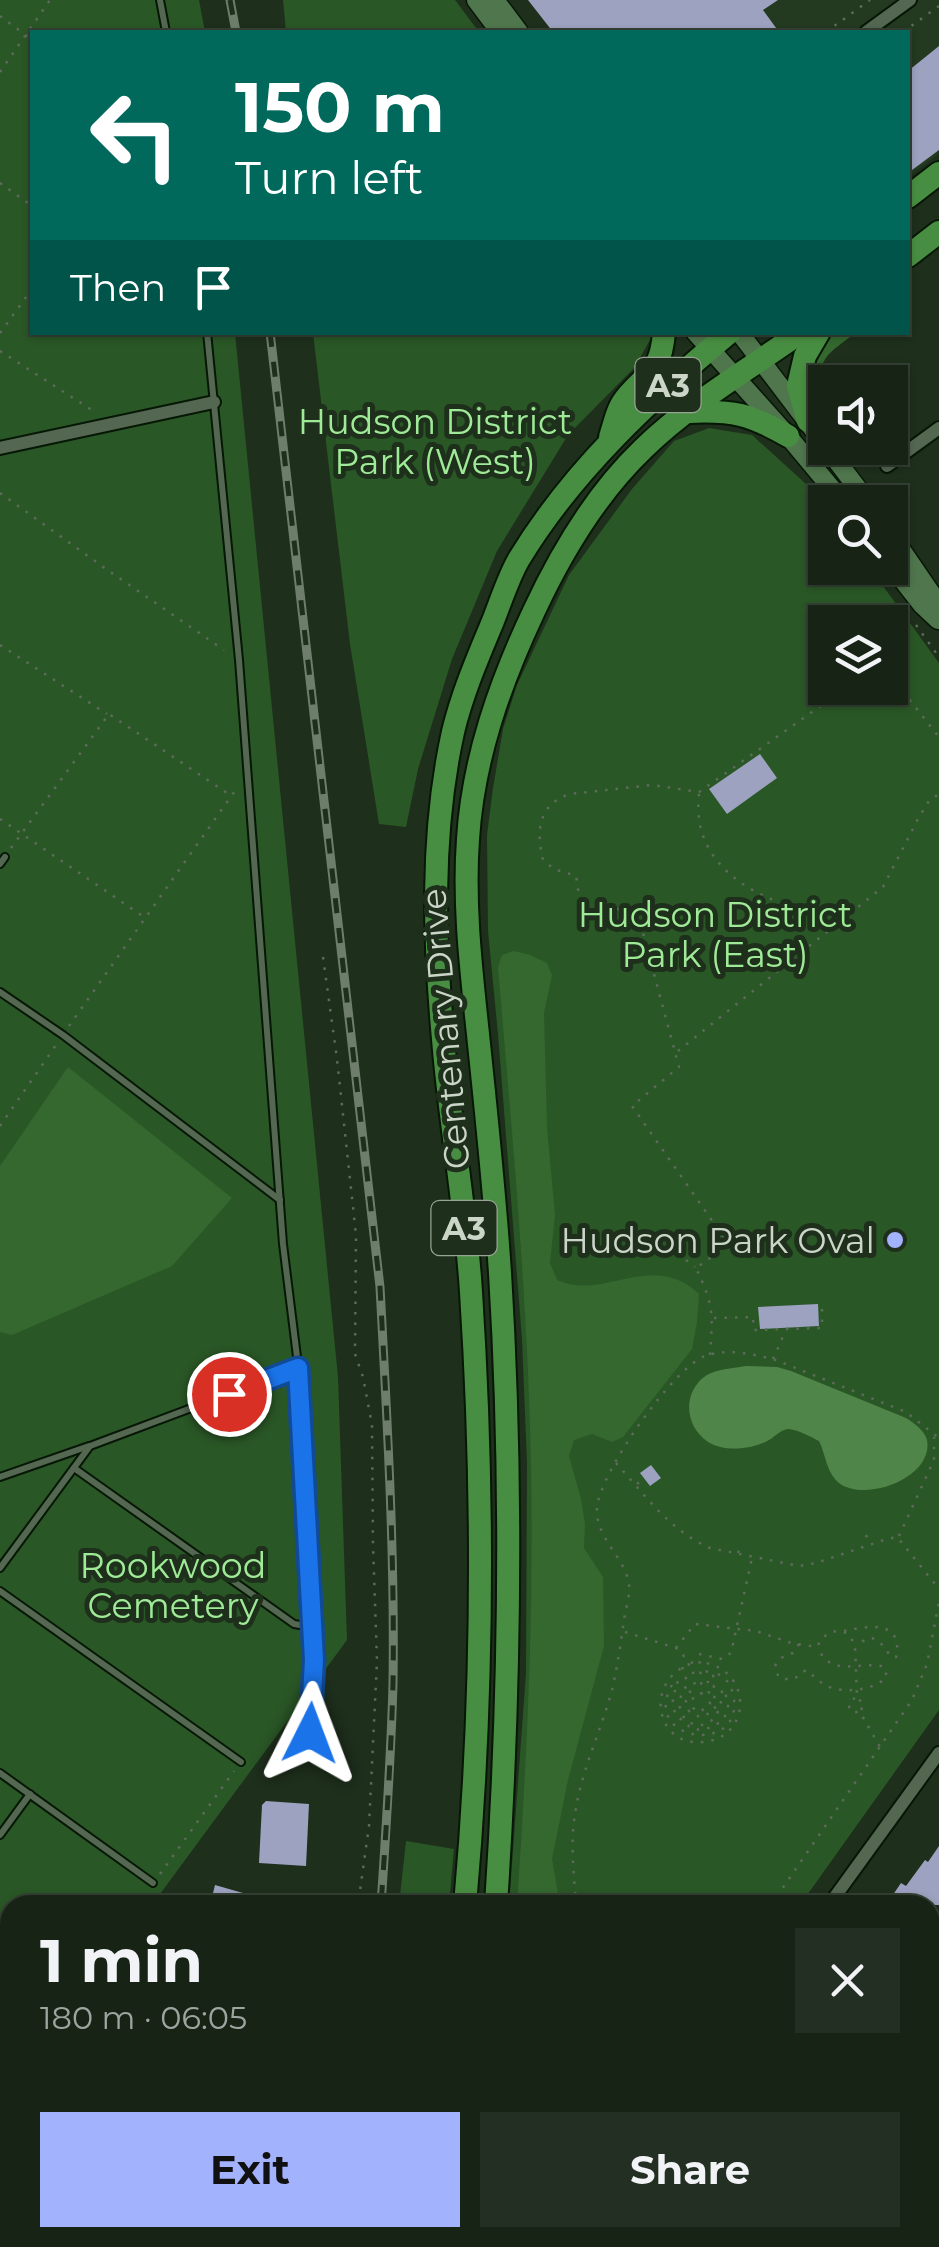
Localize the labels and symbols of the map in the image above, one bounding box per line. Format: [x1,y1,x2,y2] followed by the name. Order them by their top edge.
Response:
[636,358,700,412] road number: A3
[298,400,572,483] park label: Hudson District Park (West)
[411,887,479,1171] street label: Centenary Drive
[578,893,852,976] park label: Hudson District Park (East)
[432,1201,496,1255] road number: A3
[561,1219,875,1262] place label: Hudson Park Oval
[884,1229,906,1251] marker: Hudson Park Oval
[187,1352,272,1437] pin
[79,1544,267,1627] park label: Rookwood Cemetery
[258,1681,362,1785] position arrow

